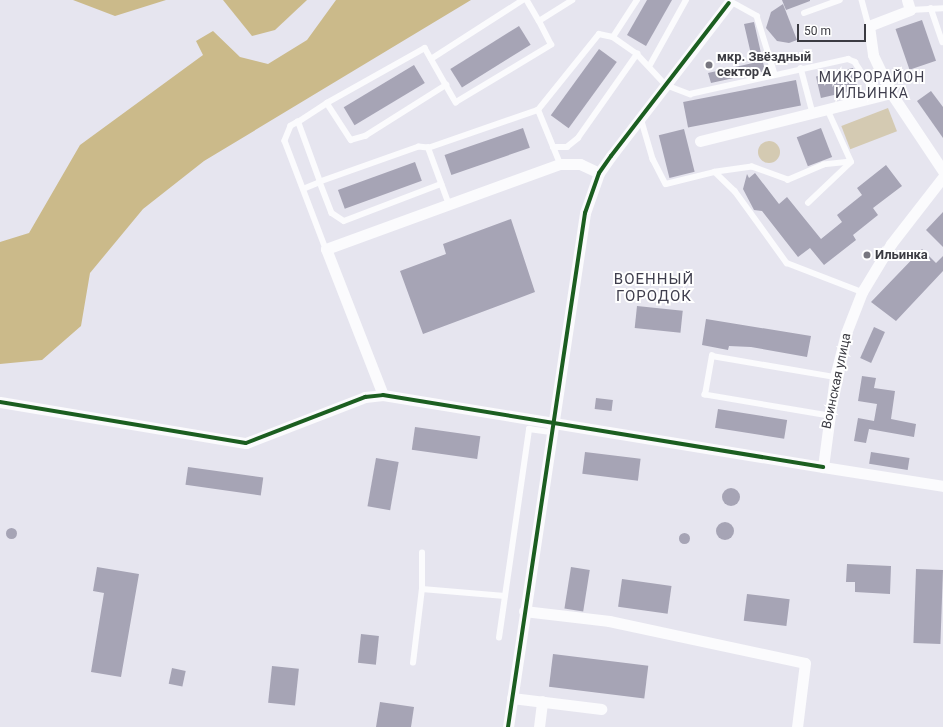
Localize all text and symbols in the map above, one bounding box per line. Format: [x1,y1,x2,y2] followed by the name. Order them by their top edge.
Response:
[799,16,868,42] scale bar
[804,24,831,38] text: 50 m
[717,50,811,81] place label: мкр. Звёздный сектор А
[704,60,714,70] marker: мкр. Звёздный сектор А
[819,69,925,102] district label: МИКРОРАЙОН ИЛЬИНКА
[875,247,928,263] place label: Ильинка
[862,250,872,260] marker: Ильинка
[614,270,694,305] district label: ВОЕННЫЙ ГОРОДОК
[819,332,855,430] street label: Воинская улица

